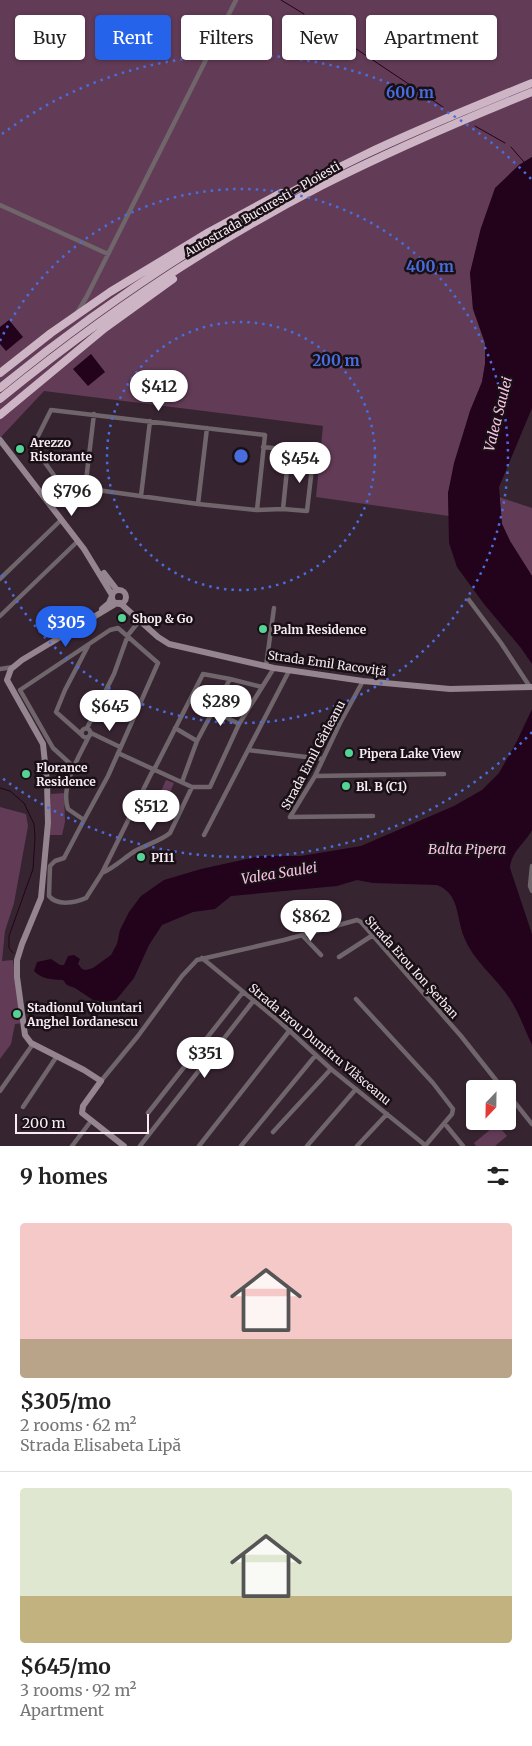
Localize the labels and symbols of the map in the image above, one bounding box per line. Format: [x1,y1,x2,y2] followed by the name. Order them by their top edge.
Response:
[386,83,434,102] text: 600 m
[181,158,342,260] street label: Autostrada Bucuresti - Ploiesti
[406,257,454,276] text: 400 m
[312,351,360,370] text: 200 m
[129,370,189,412] pin: $412
[480,375,516,453] water label: Valea Saulei
[29,435,92,464] place label: Arezzo Ristorante
[270,442,330,484] pin: $454
[14,443,26,455] marker: Arezzo Ristorante
[232,447,250,465] centre of rings
[42,474,102,517] pin: $796
[36,606,96,648] pin: $305
[132,611,193,626] place label: Shop & Go
[116,612,128,624] marker: Shop & Go
[273,622,367,637] place label: Palm Residence
[257,623,269,635] marker: Palm Residence
[267,647,388,680] street label: Strada Emil Racoviță
[191,684,251,727] pin: $289
[80,690,140,732] pin: $645
[278,697,348,812] street label: Strada Emil Gârleanu
[359,746,461,761] place label: Pipera Lake View
[343,747,355,759] marker: Pipera Lake View
[36,760,96,789] place label: Florance Residence
[20,768,32,780] marker: Florance Residence
[356,779,407,794] place label: Bl. B (C1)
[340,780,352,792] marker: Bl. B (C1)
[121,790,181,832] pin: $512
[428,840,506,858] water label: Balta Pipera
[151,850,175,865] place label: PI11
[135,851,147,863] marker: PI11
[240,858,318,888] water label: Valea Saulei
[281,900,341,942] pin: $862
[361,913,462,1022] street label: Strada Erou Ion Șerban
[246,980,395,1108] street label: Strada Erou Dumitru Vlăsceanu
[26,1000,142,1029] place label: Stadionul Voluntari Anghel Iordanescu
[11,1008,23,1020] marker: Stadionul Voluntari Anghel Iordanescu
[175,1036,235,1079] pin: $351
[466,1080,516,1130] north arrow
[15,1111,149,1134] scale bar

